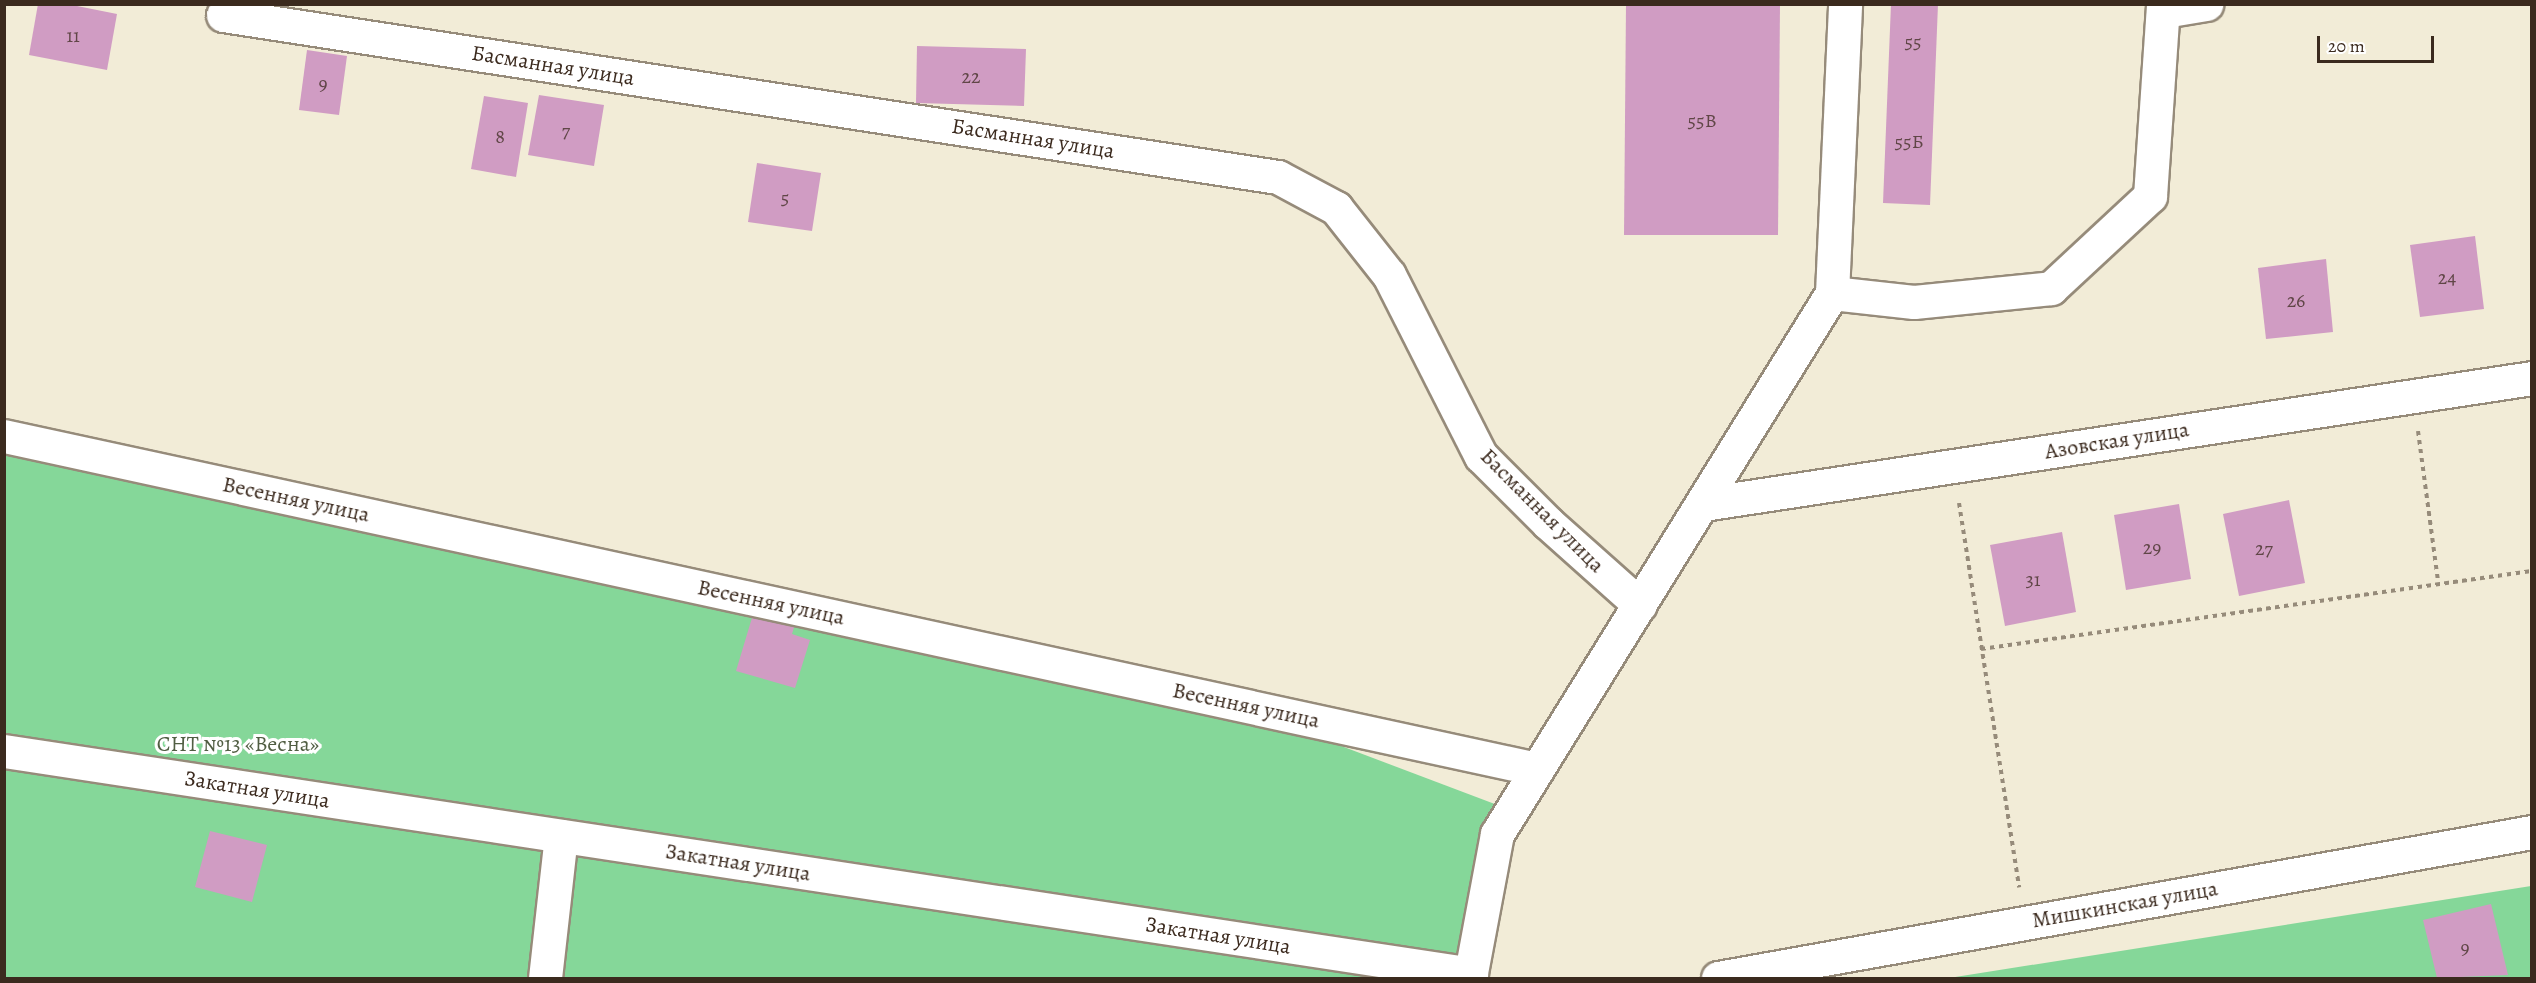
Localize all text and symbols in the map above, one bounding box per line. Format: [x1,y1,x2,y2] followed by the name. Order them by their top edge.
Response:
[66,23,80,47] house number: 11
[2320,24,2437,62] scale bar
[1904,29,1922,53] house number: 55
[2328,34,2365,58] text: 20 m
[470,40,636,92] street label: Басманная улица
[962,64,980,88] house number: 22
[318,71,328,95] house number: 9
[1687,108,1717,132] house number: 55В
[950,113,1116,165] street label: Басманная улица
[562,118,570,142] house number: 7
[495,124,505,148] house number: 8
[1894,129,1924,153] house number: 55Б
[781,185,789,209] house number: 5
[2438,265,2456,289] house number: 24
[2287,288,2305,312] house number: 26
[2043,417,2191,465] street label: Азовская улица
[1474,443,1610,579] street label: Басманная улица
[220,472,372,528] street label: Весенняя улица
[2143,535,2161,559] house number: 29
[2255,536,2273,560] house number: 27
[2025,567,2041,591] house number: 31
[695,575,847,631] street label: Весенняя улица
[1170,678,1322,734] street label: Весенняя улица
[157,732,319,758] park label: СНТ №13 «Весна»
[182,765,332,815] street label: Закатная улица
[663,838,813,888] street label: Закатная улица
[2030,876,2220,934] street label: Мишкинская улица
[1143,911,1293,961] street label: Закатная улица
[2460,935,2470,959] house number: 9

